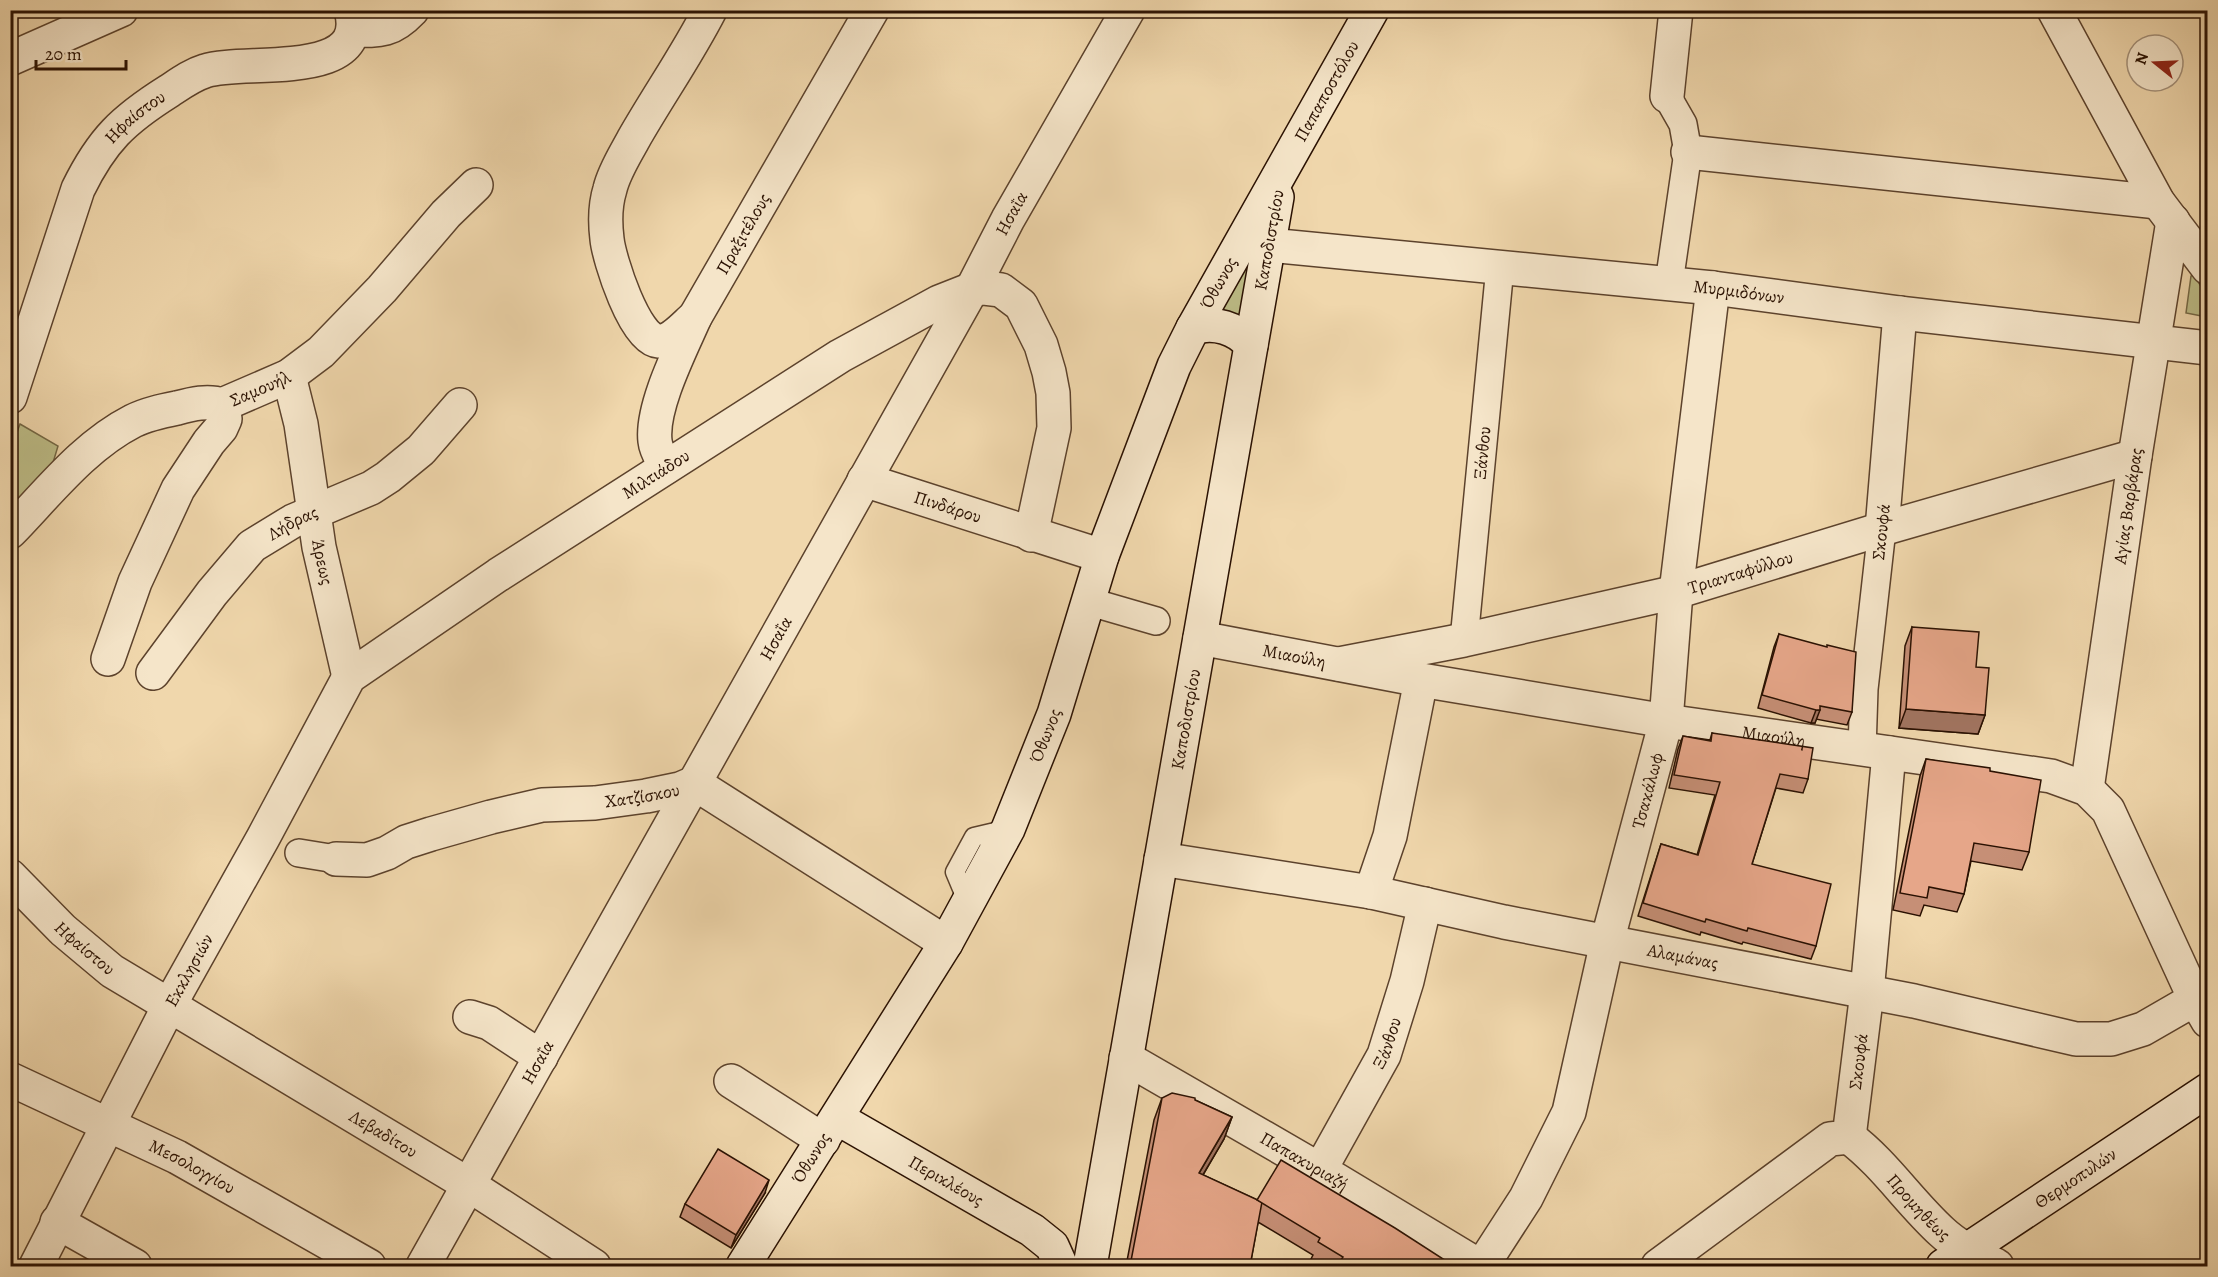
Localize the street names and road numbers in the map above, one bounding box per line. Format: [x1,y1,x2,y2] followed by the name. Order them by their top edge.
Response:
[1288,36,1365,146] street label: Παπαποστόλου
[99,85,170,149] street label: Ηφαίστου
[990,187,1034,240] street label: Ησαΐα
[1248,188,1290,292] street label: Καποδιστρίου
[710,189,776,279] street label: Πραξιτέλους
[1194,252,1243,314] street label: Όθωνος
[1692,274,1786,309] street label: Μυρμιδόνων
[226,364,295,412] street label: Σαμουήλ
[1468,425,1497,481] street label: Ξάνθου
[617,443,694,505] street label: Μιλτιάδου
[2107,446,2148,567] street label: Αγίας Βαρβάρας
[911,485,985,529] street label: Πινδάρου
[262,500,321,546] street label: Λήδρας
[1866,502,1896,561] street label: Σκουφά
[306,537,339,587] street label: Άρεως
[1685,545,1796,600] street label: Τριανταφύλλου
[754,612,798,665] street label: Ησαΐα
[1261,638,1328,674] street label: Μιαούλη
[1165,667,1206,772] street label: Καποδιστρίου
[1024,706,1067,767] street label: Όθωνος
[1740,720,1807,753] street label: Μιαούλη
[1626,750,1669,831] street label: Τσακάλωφ
[603,777,682,814] street label: Χατζίσκου
[49,916,120,981] street label: Ηφαίστου
[159,930,219,1011] street label: Εκκλησιών
[1644,938,1720,975] street label: Αλαμάνας
[1367,1014,1407,1073] street label: Ξάνθου
[1843,1032,1874,1091] street label: Σκουφά
[516,1035,560,1088] street label: Ησαΐα
[344,1103,422,1163] street label: Λεβαδίτου
[1256,1126,1353,1196] street label: Παπακυριαζή
[786,1128,836,1189] street label: Όθωνος
[145,1133,240,1200] street label: Μεσολογγίου
[2030,1142,2121,1214] street label: Θερμοπυλών
[904,1150,988,1212] street label: Περικλέους
[1881,1168,1956,1246] street label: Προμηθέως

